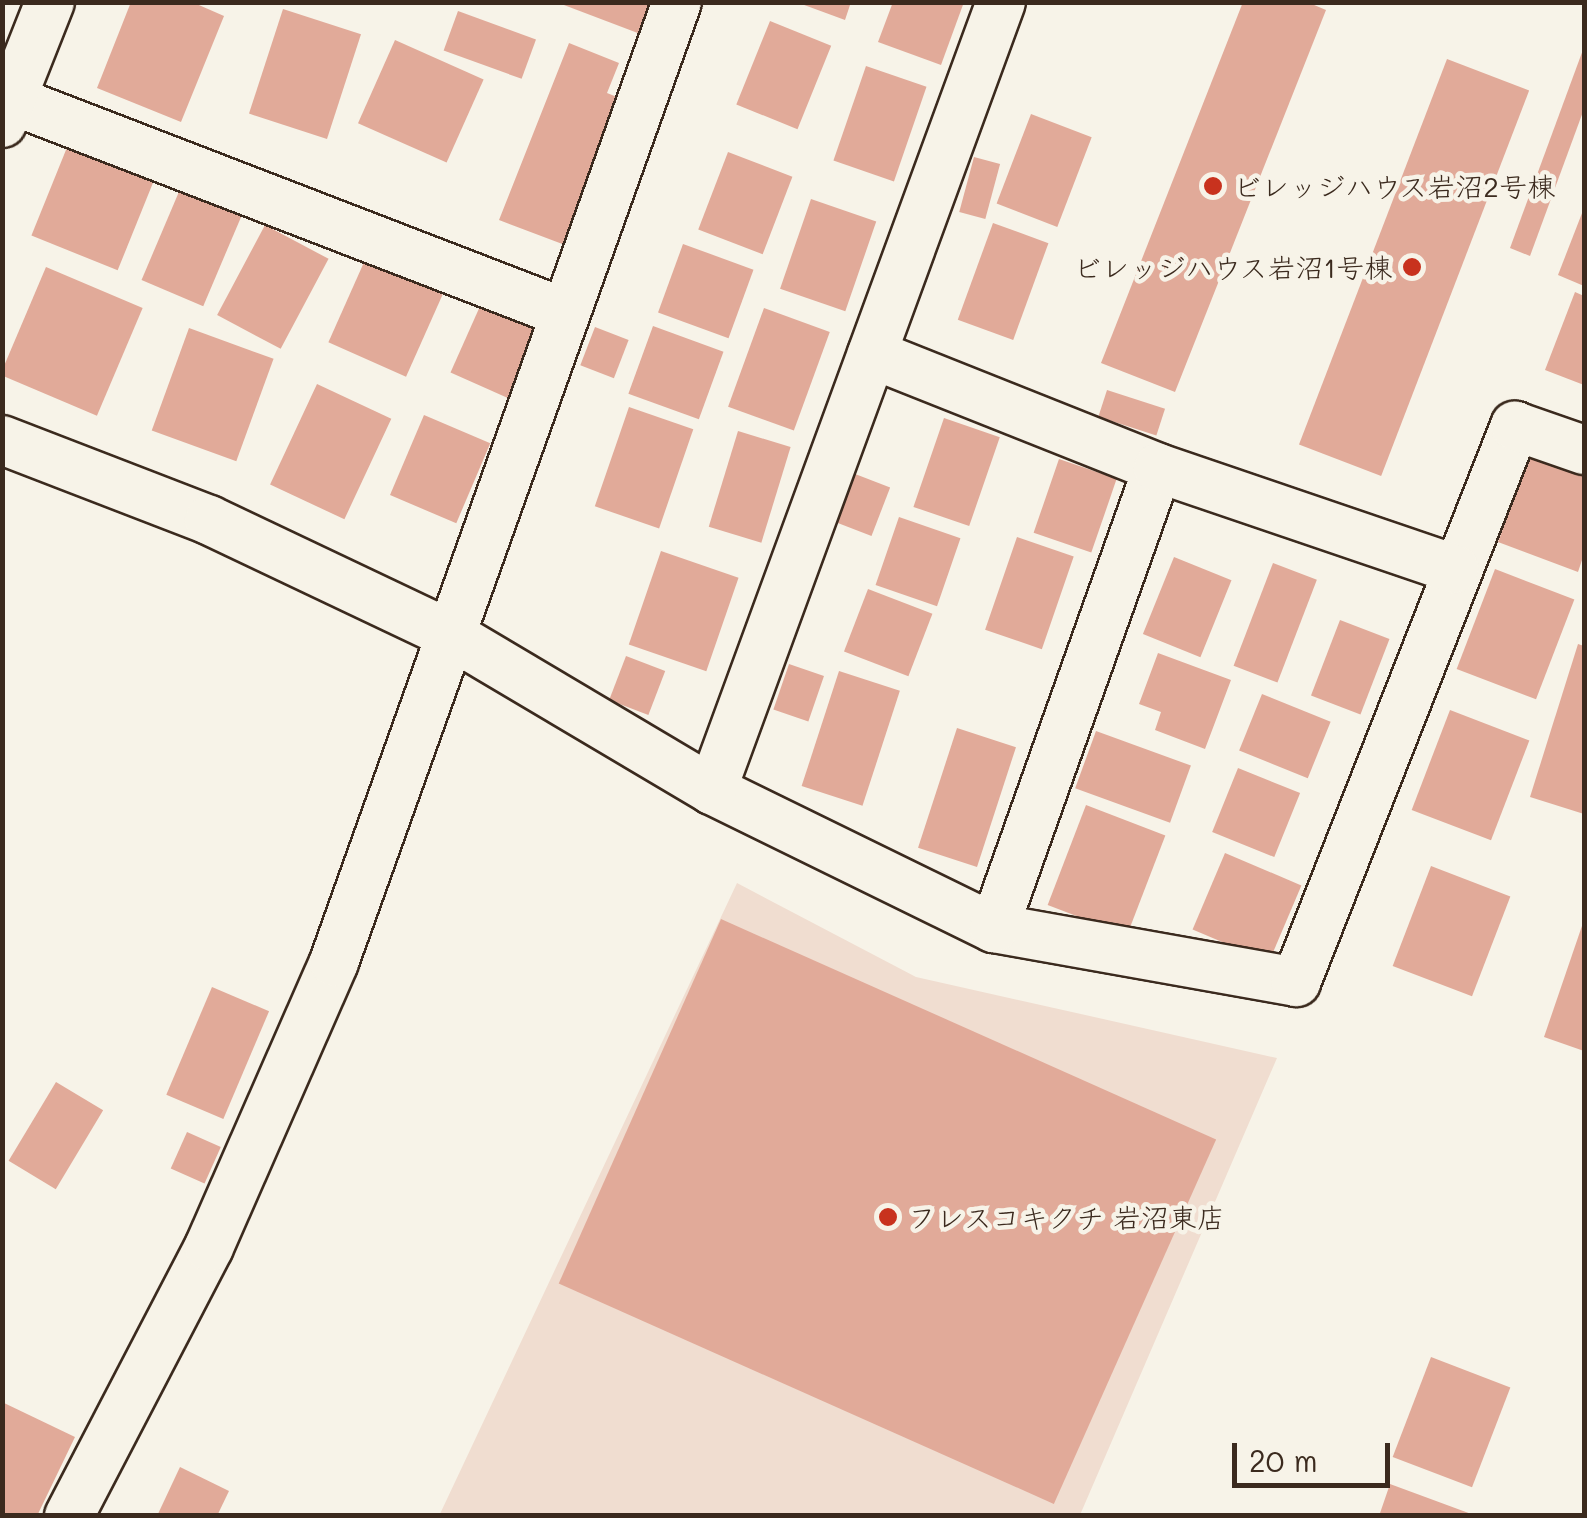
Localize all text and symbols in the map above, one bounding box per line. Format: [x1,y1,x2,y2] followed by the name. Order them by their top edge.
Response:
[1233,169,1557,203] place label: ビレッジハウス岩沼2号棟
[1202,175,1224,197] marker: ビレッジハウス岩沼2号棟
[1071,250,1392,284] place label: ビレッジハウス岩沼1号棟
[1401,256,1423,278] marker: ビレッジハウス岩沼1号棟
[908,1200,1225,1234] place label: フレスコキクチ 岩沼東店
[877,1206,899,1228] marker: フレスコキクチ 岩沼東店
[1237,1423,1394,1485] scale bar
[1249,1440,1318,1480] text: 20 m

